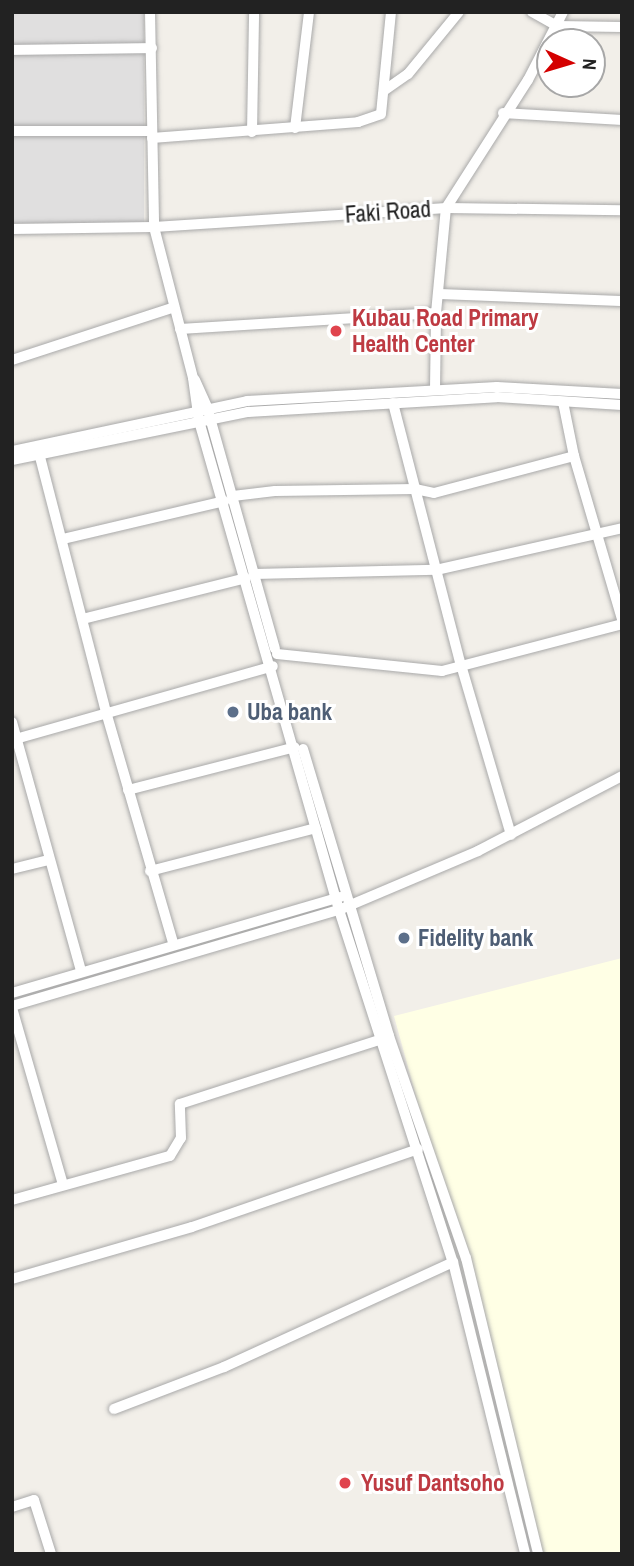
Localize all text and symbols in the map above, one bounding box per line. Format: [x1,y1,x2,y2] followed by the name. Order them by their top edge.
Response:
[536,28,606,98] north arrow
[577,58,603,71] text: N
[344,195,432,229] street label: Faki Road
[352,304,539,358] place label: Kubau Road Primary Health Center
[326,321,346,341] marker: Kubau Road Primary Health Center
[247,698,332,726] place label: Uba bank
[225,704,241,720] marker: Uba bank
[418,924,533,952] place label: Fidelity bank
[396,930,412,946] marker: Fidelity bank
[361,1469,505,1497] place label: Yusuf Dantsoho
[335,1473,355,1493] marker: Yusuf Dantsoho

